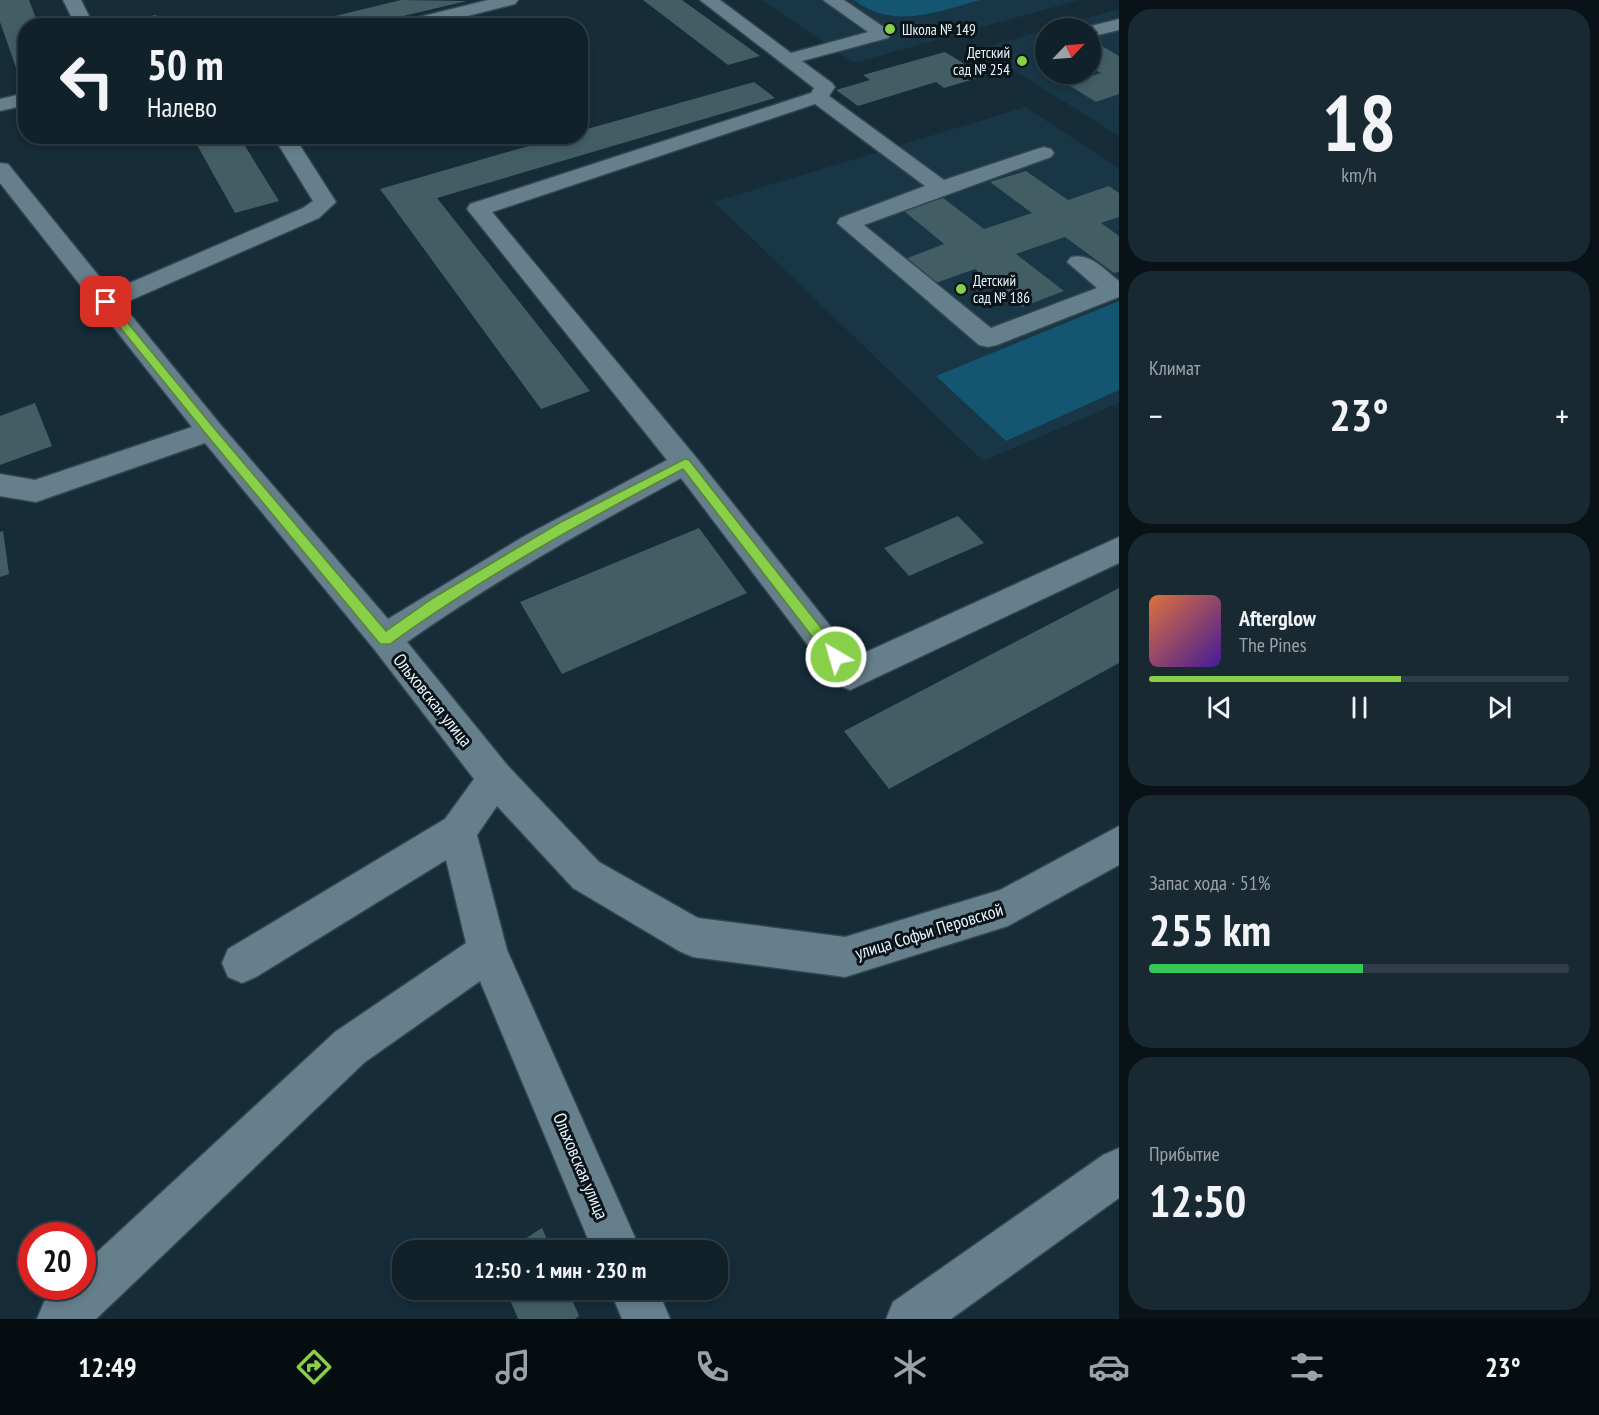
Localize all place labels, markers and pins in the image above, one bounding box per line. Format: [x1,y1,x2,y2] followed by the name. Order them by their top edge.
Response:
[902,20,976,39] place label: Школа № 149
[883,22,897,36] marker: Школа № 149
[953,43,1010,79] place label: Детский сад № 254
[1015,54,1029,68] marker: Детский сад № 254
[973,271,1030,307] place label: Детский сад № 186
[80,276,131,327] pin
[954,282,968,296] marker: Детский сад № 186

